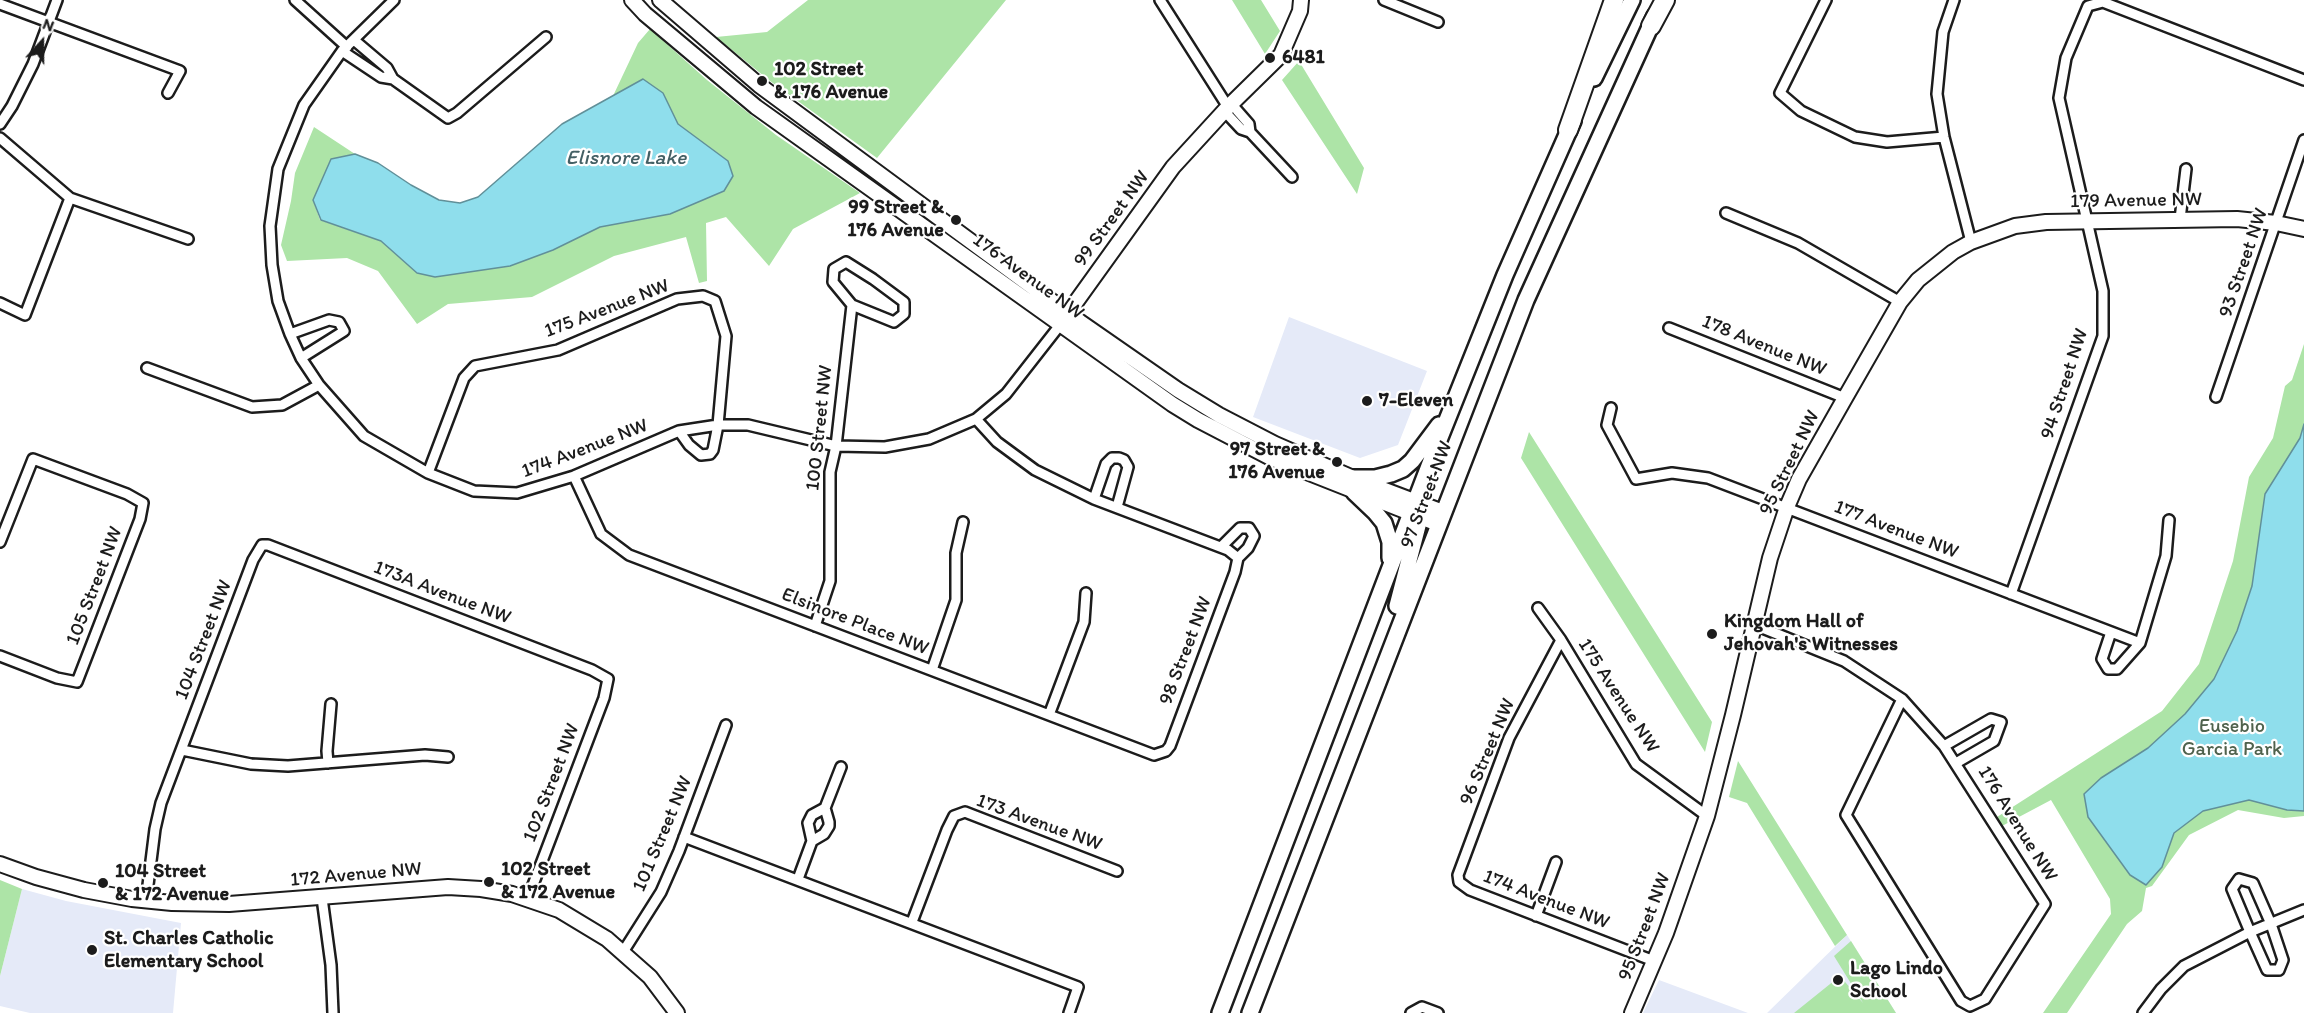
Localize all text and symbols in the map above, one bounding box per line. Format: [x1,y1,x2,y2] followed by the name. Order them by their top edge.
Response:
[12,12,72,72] north arrow
[40,14,57,36] text: N
[1282,46,1325,70] place label: 6481
[1263,51,1277,65] marker: 6481
[774,58,888,105] place label: 102 Street & 176 Avenue
[755,74,769,88] marker: 102 Street & 176 Avenue
[566,146,686,172] water label: Elisnore Lake
[1069,166,1155,272] street label: 99 Street NW
[2070,188,2202,214] street label: 179 Avenue NW
[847,196,944,243] place label: 99 Street & 176 Avenue
[2214,205,2274,321] street label: 93 Street NW
[949,213,963,227] marker: 99 Street & 176 Avenue
[968,229,1088,325] street label: 176 Avenue NW
[541,274,673,344] street label: 175 Avenue NW
[1698,310,1830,382] street label: 178 Avenue NW
[2036,326,2094,442] street label: 94 Street NW
[801,364,839,492] street label: 100 Street NW
[1379,389,1453,413] place label: 7-Eleven
[1360,394,1374,408] marker: 7-Eleven
[1754,407,1826,519] street label: 95 Street NW
[518,414,652,484] street label: 174 Avenue NW
[1228,438,1325,485] place label: 97 Street & 176 Avenue
[1396,438,1458,552] street label: 97 Street NW
[1330,455,1344,469] marker: 97 Street & 176 Avenue
[1830,495,1962,565] street label: 177 Avenue NW
[61,524,129,648] street label: 105 Street NW
[370,556,514,630] street label: 173A Avenue NW
[170,577,238,703] street label: 104 Street NW
[778,583,932,661] street label: Elsinore Place NW
[1154,594,1218,708] street label: 98 Street NW
[1724,610,1898,657] place label: Kingdom Hall of Jehovah's Witnesses
[1705,627,1719,641] marker: Kingdom Hall of Jehovah's Witnesses
[1572,634,1664,758] street label: 175 Avenue NW
[1455,695,1521,809] street label: 96 Street NW
[2182,715,2282,762] park label: Eusebio Garcia Park
[518,721,586,845] street label: 102 Street NW
[1972,762,2062,886] street label: 176 Avenue NW
[628,773,698,895] street label: 101 Street NW
[973,789,1105,857] street label: 173 Avenue NW
[289,857,423,893] street label: 172 Avenue NW
[501,858,615,905] place label: 102 Street & 172 Avenue
[115,860,229,907] place label: 104 Street & 172 Avenue
[1479,865,1613,935] street label: 174 Avenue NW
[1613,870,1677,984] street label: 95 Street NW
[482,875,496,889] marker: 102 Street & 172 Avenue
[96,876,110,890] marker: 104 Street & 172 Avenue
[104,927,274,974] place label: St. Charles Catholic Elementary School
[85,943,99,957] marker: St. Charles Catholic Elementary School
[1850,957,1943,1004] place label: Lago Lindo School
[1831,973,1845,987] marker: Lago Lindo School

